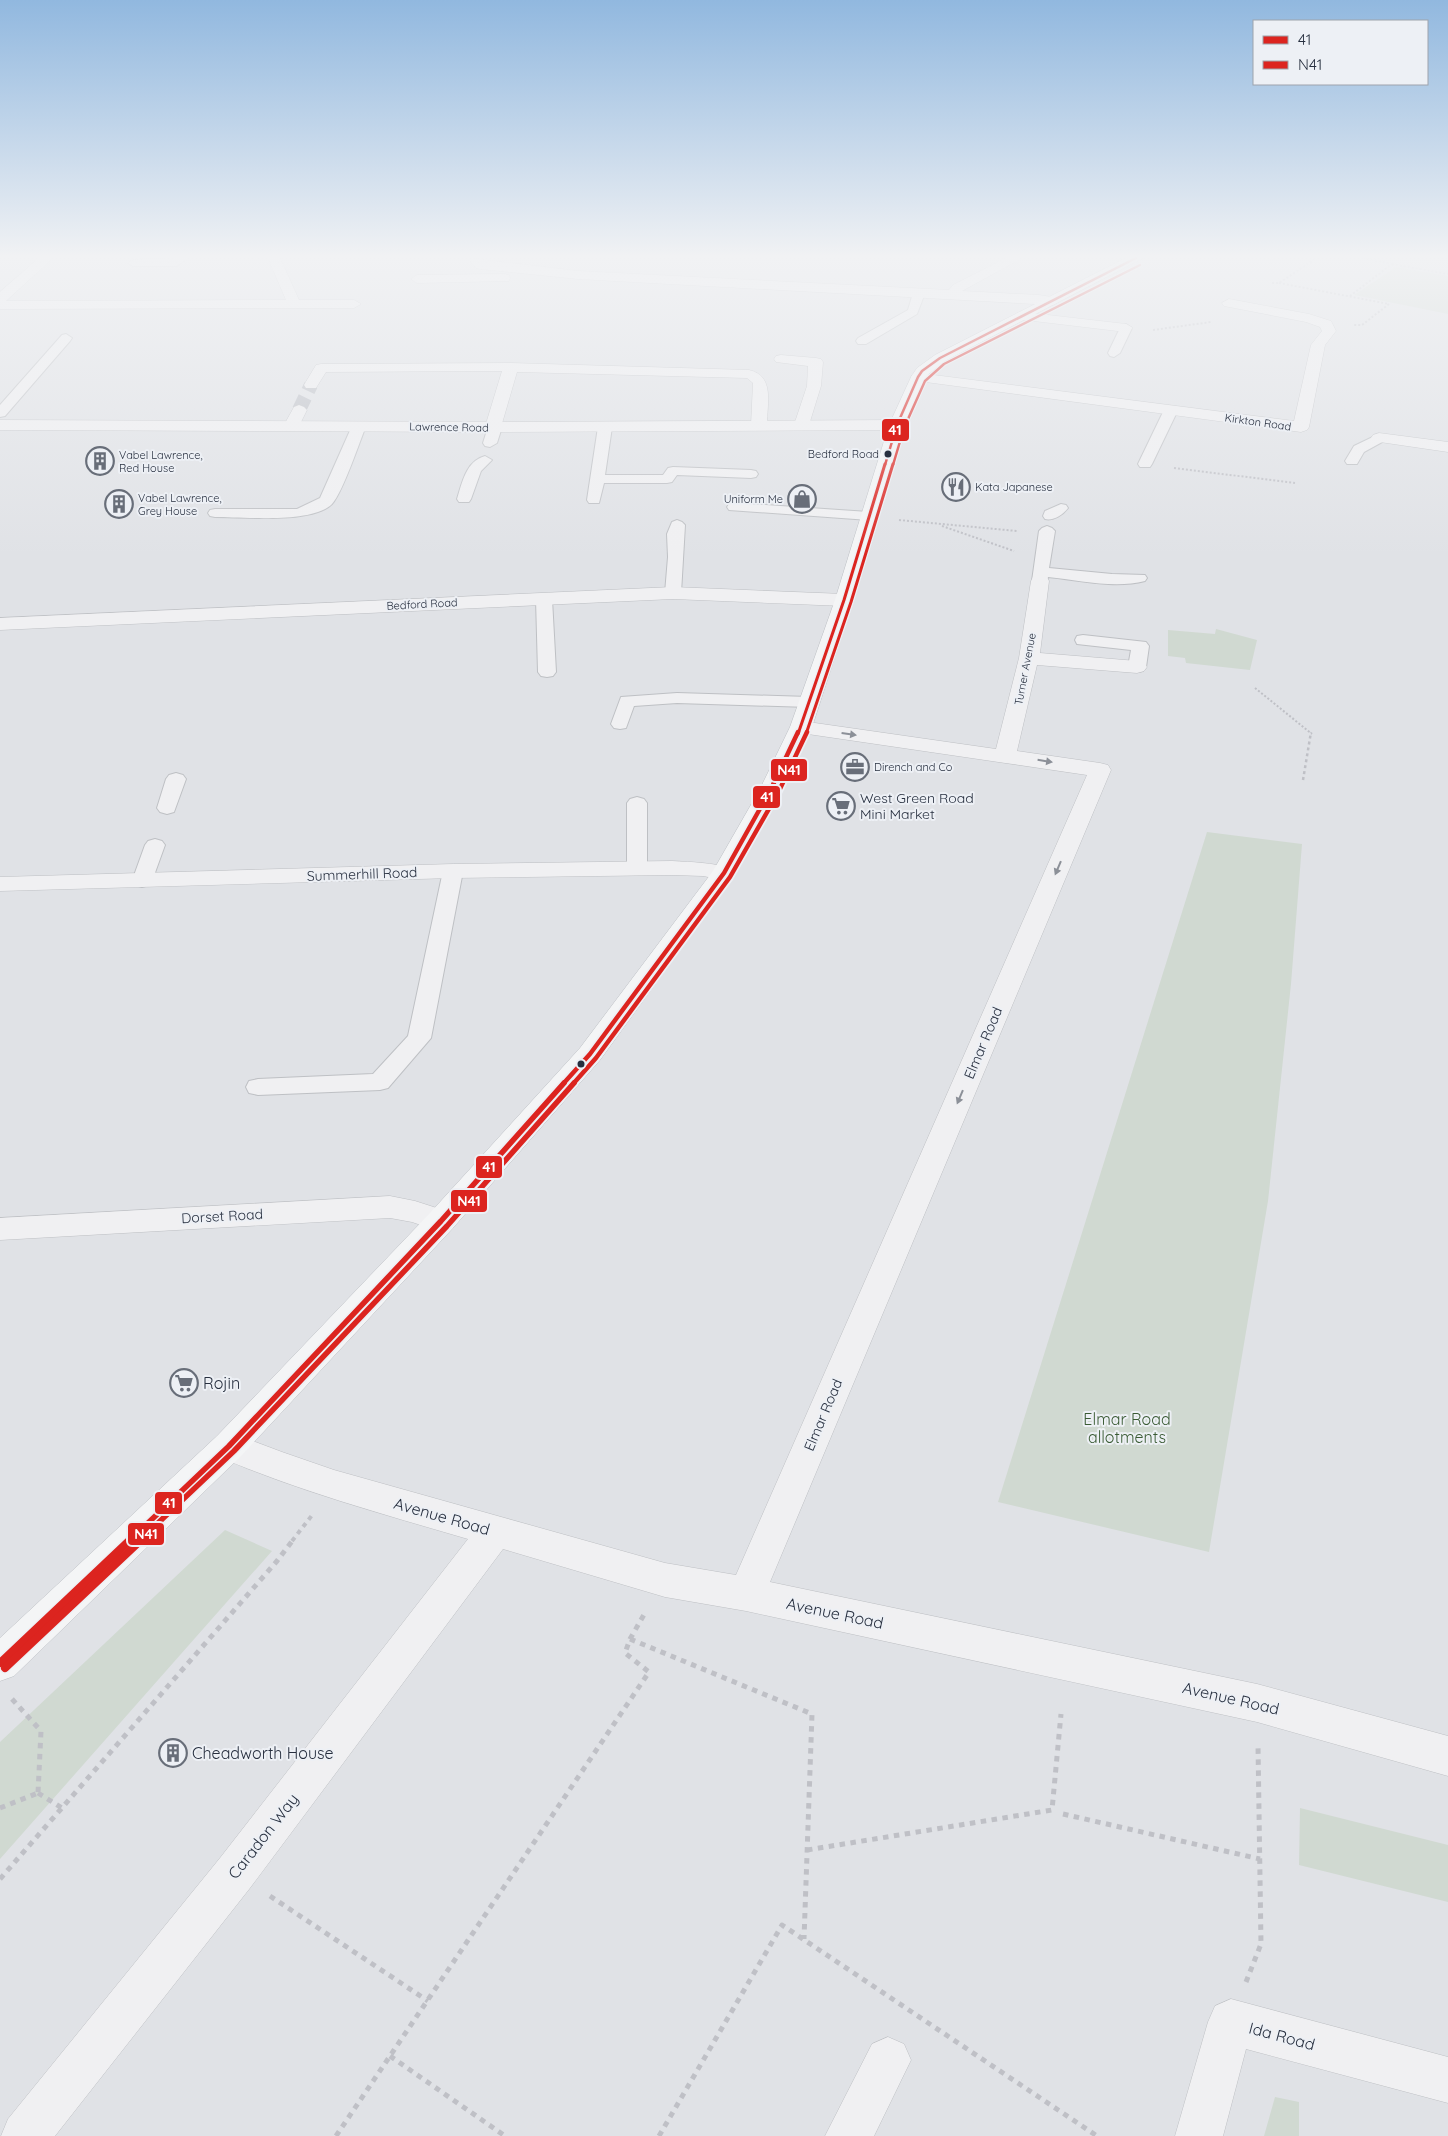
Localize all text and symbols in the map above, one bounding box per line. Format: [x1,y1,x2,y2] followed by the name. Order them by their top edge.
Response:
[1253,20,1428,85] legend
[1298,30,1311,49] text: 41
[1298,55,1322,74] text: N41
[1224,410,1292,434] street label: Kirkton Road
[881,418,910,442] line badge: 41
[409,419,489,435] street label: Lawrence Road
[888,421,902,439] text: 41
[85,446,115,476] building icon: Vabel Lawrence, Red House
[808,447,879,461] place label: Bedford Road
[119,448,203,475] place label: Vabel Lawrence, Red House
[883,449,893,459] marker: Bedford Road
[941,472,971,502] restaurant icon: Kata Japanese
[975,480,1053,494] place label: Kata Japanese
[787,484,817,514] shop icon: Uniform Me
[104,489,134,519] building icon: Vabel Lawrence, Grey House
[138,491,222,518] place label: Vabel Lawrence, Grey House
[724,492,783,506] place label: Uniform Me
[386,595,458,613] street label: Bedford Road
[1011,632,1039,706] street label: Turner Avenue
[841,730,857,738] one-way arrow
[840,752,870,782] office icon: Dirench and Co
[770,758,808,782] line badge: N41
[1037,758,1053,766] one-way arrow
[874,760,953,774] place label: Dirench and Co
[777,761,801,779] text: N41
[752,785,781,809] line badge: 41
[760,788,774,806] text: 41
[860,789,974,823] place label: West Green Road Mini Market
[826,791,856,821] supermarket icon: West Green Road Mini Market
[1054,861,1062,875] one-way arrow
[306,863,418,885] street label: Summerhill Road
[960,1004,1006,1082] street label: Elmar Road
[576,1059,586,1069] unlabelled marker
[955,1090,963,1104] one-way arrow
[475,1155,503,1179] line badge: 41
[482,1158,496,1176] text: 41
[450,1189,488,1213] line badge: N41
[457,1192,481,1210] text: N41
[181,1205,263,1227] street label: Dorset Road
[169,1368,199,1398] supermarket icon: Rojin
[203,1373,240,1393] place label: Rojin
[800,1376,846,1454] street label: Elmar Road
[1083,1409,1171,1447] park label: Elmar Road allotments
[154,1491,183,1515] line badge: 41
[392,1493,492,1539] street label: Avenue Road
[162,1494,176,1512] text: 41
[127,1522,165,1546] line badge: N41
[134,1525,158,1543] text: N41
[785,1593,885,1633] street label: Avenue Road
[1181,1677,1281,1719] street label: Avenue Road
[158,1738,188,1768] building icon: Cheadworth House
[192,1743,334,1763] place label: Cheadworth House
[223,1789,303,1883] street label: Caradon Way
[1247,2018,1317,2054] street label: Ida Road

